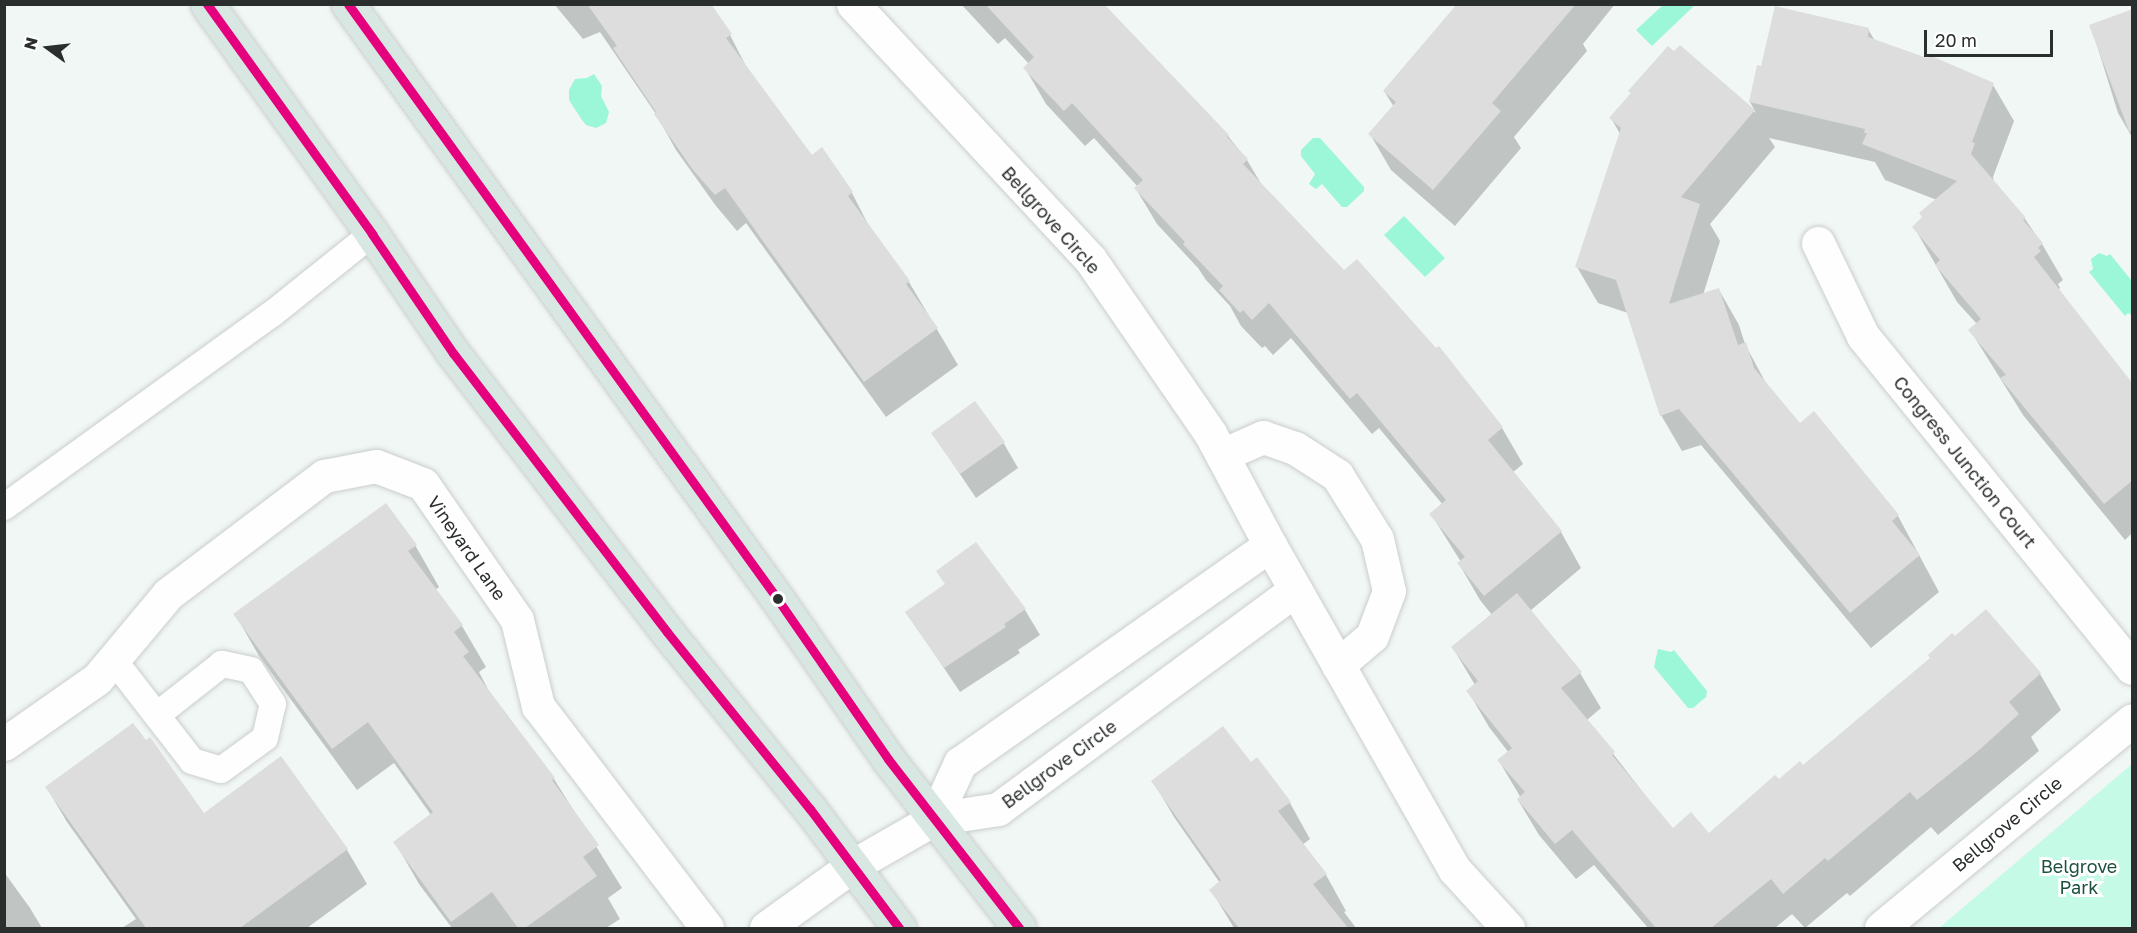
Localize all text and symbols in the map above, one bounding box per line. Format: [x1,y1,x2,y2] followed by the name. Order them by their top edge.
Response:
[18,18,78,78] north arrow
[1927,18,2056,56] scale bar
[1935,29,1977,51] text: 20 m
[19,35,42,52] text: N
[997,162,1105,278] street label: Bellgrove Circle
[1889,372,2041,552] street label: Congress Junction Court
[423,492,511,604] street label: Vineyard Lane
[772,593,784,605] unlabelled marker
[997,715,1121,813] street label: Bellgrove Circle
[1948,772,2066,876] street label: Bellgrove Circle
[2041,856,2117,898] park label: Belgrove Park

